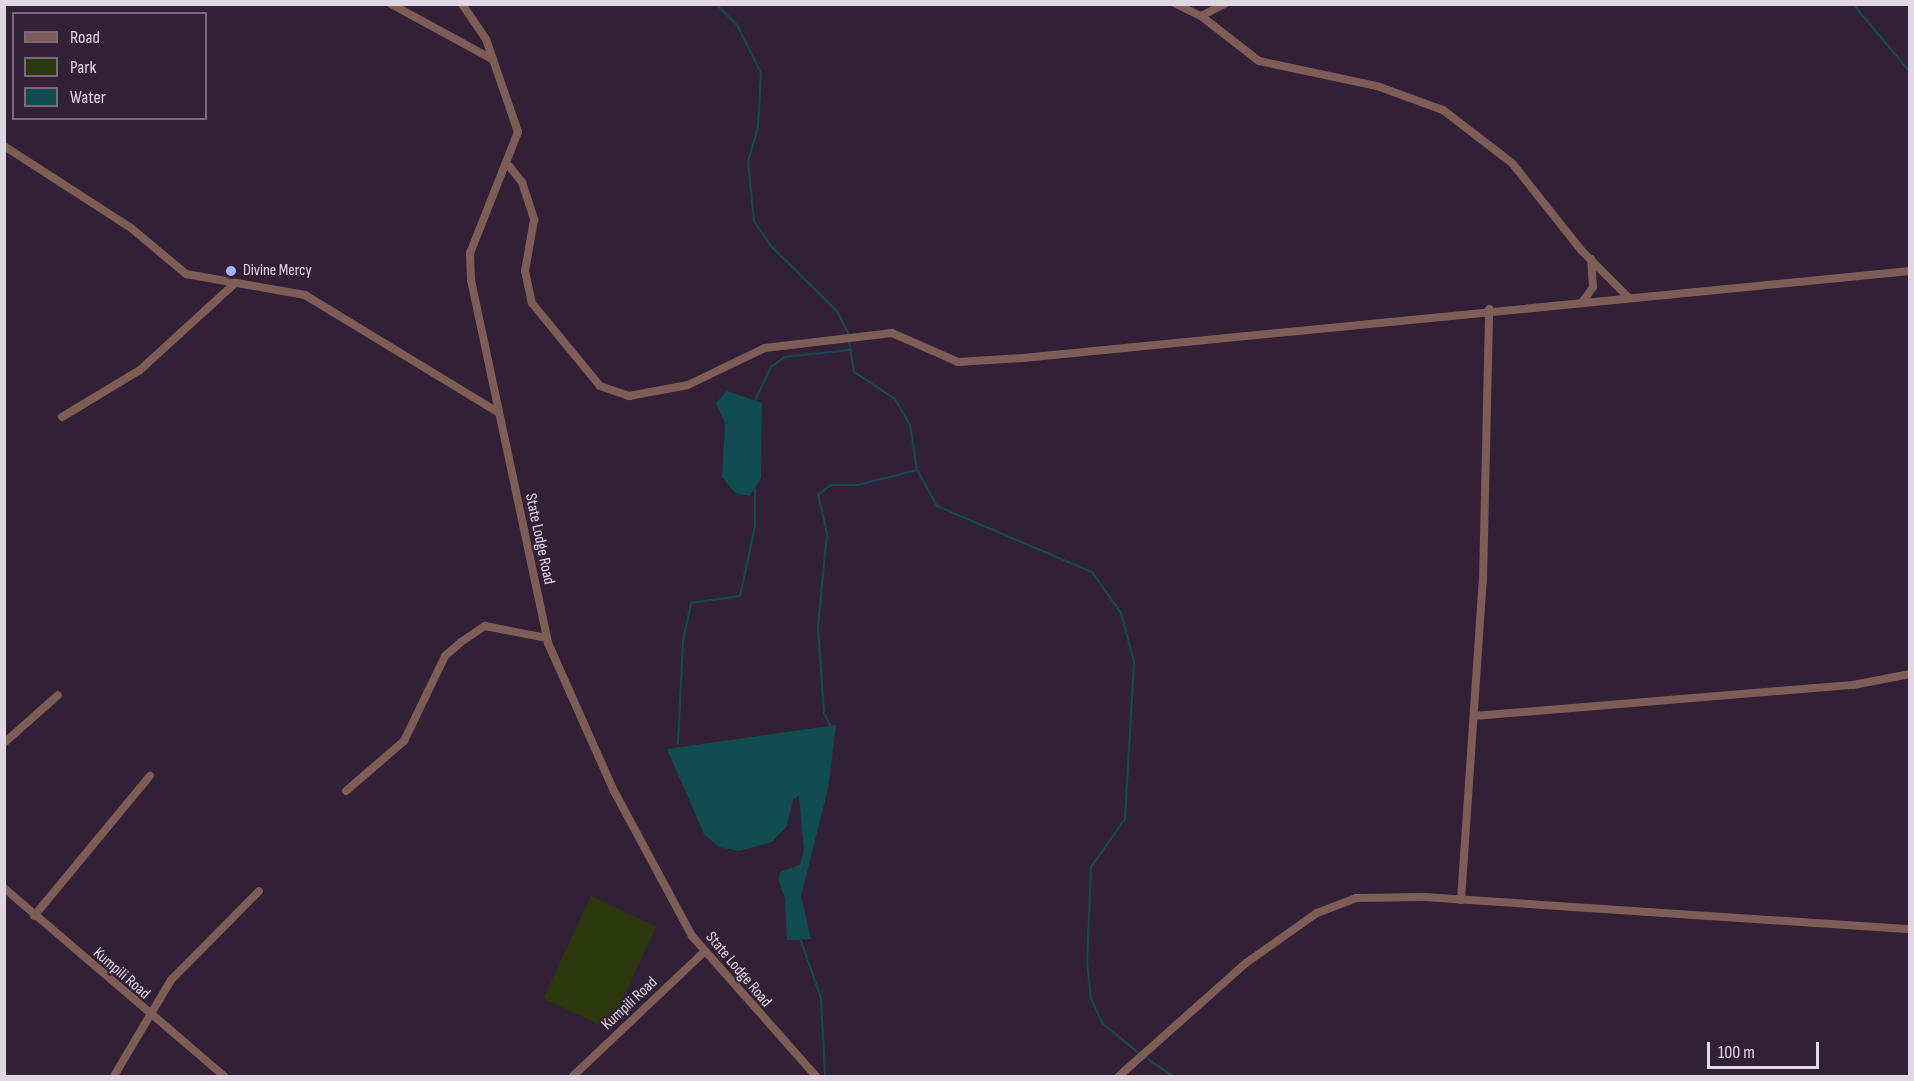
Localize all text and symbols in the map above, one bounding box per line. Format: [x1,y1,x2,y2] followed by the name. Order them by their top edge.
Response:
[12,12,207,120] legend
[70,27,100,48] text: Road
[70,57,96,78] text: Park
[70,87,106,108] text: Water
[243,261,312,281] place label: Divine Mercy
[224,264,238,278] marker: Divine Mercy
[520,492,558,586] street label: State Lodge Road
[701,928,775,1012] street label: State Lodge Road
[89,944,153,1004] street label: Kumpili Road
[598,973,662,1035] street label: Kumpili Road
[1710,1030,1822,1068] scale bar
[1718,1042,1755,1063] text: 100 m

